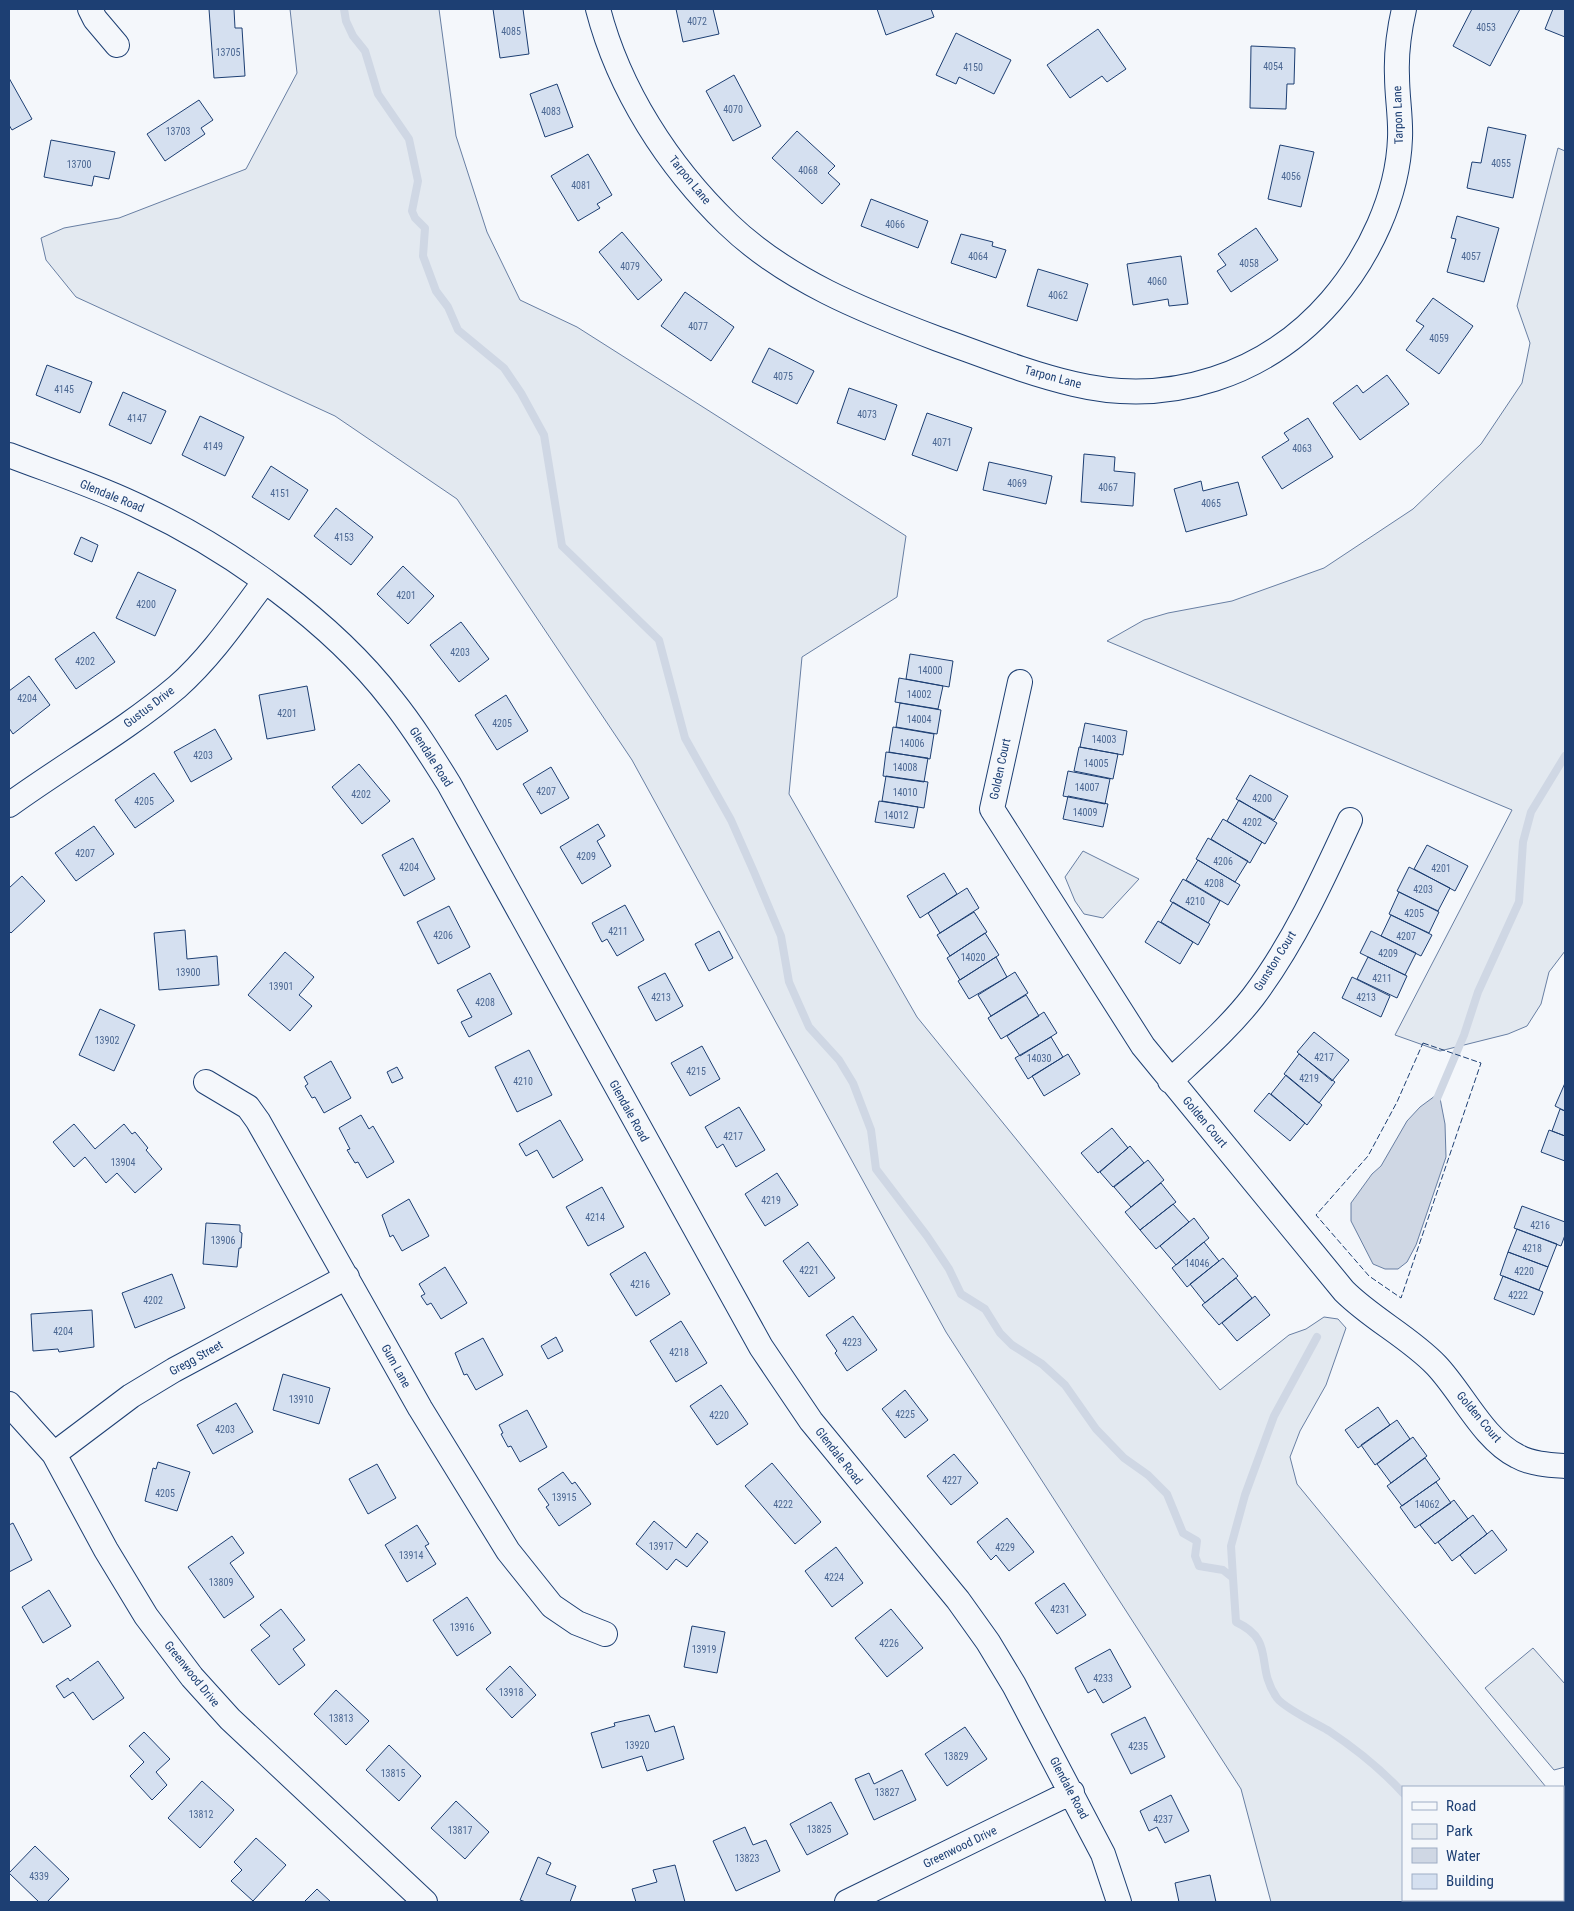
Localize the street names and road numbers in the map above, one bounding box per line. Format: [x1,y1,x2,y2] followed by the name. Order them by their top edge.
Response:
[1390,85,1406,144] street label: Tarpon Lane
[666,153,714,207] street label: Tarpon Lane
[1023,363,1083,391] street label: Tarpon Lane
[78,477,146,515] street label: Glendale Road
[121,683,177,731] street label: Gustus Drive
[407,725,455,789] street label: Glendale Road
[987,737,1013,801] street label: Golden Court
[1251,928,1299,994] street label: Gunston Court
[606,1078,652,1144] street label: Glendale Road
[1180,1094,1231,1151] street label: Golden Court
[167,1337,226,1378] street label: Gregg Street
[378,1342,414,1391] street label: Gum Lane
[1454,1389,1505,1446] street label: Golden Court
[812,1425,866,1487] street label: Glendale Road
[161,1638,223,1710] street label: Greenwood Drive
[1047,1755,1091,1821] street label: Glendale Road
[921,1823,999,1871] street label: Greenwood Drive

